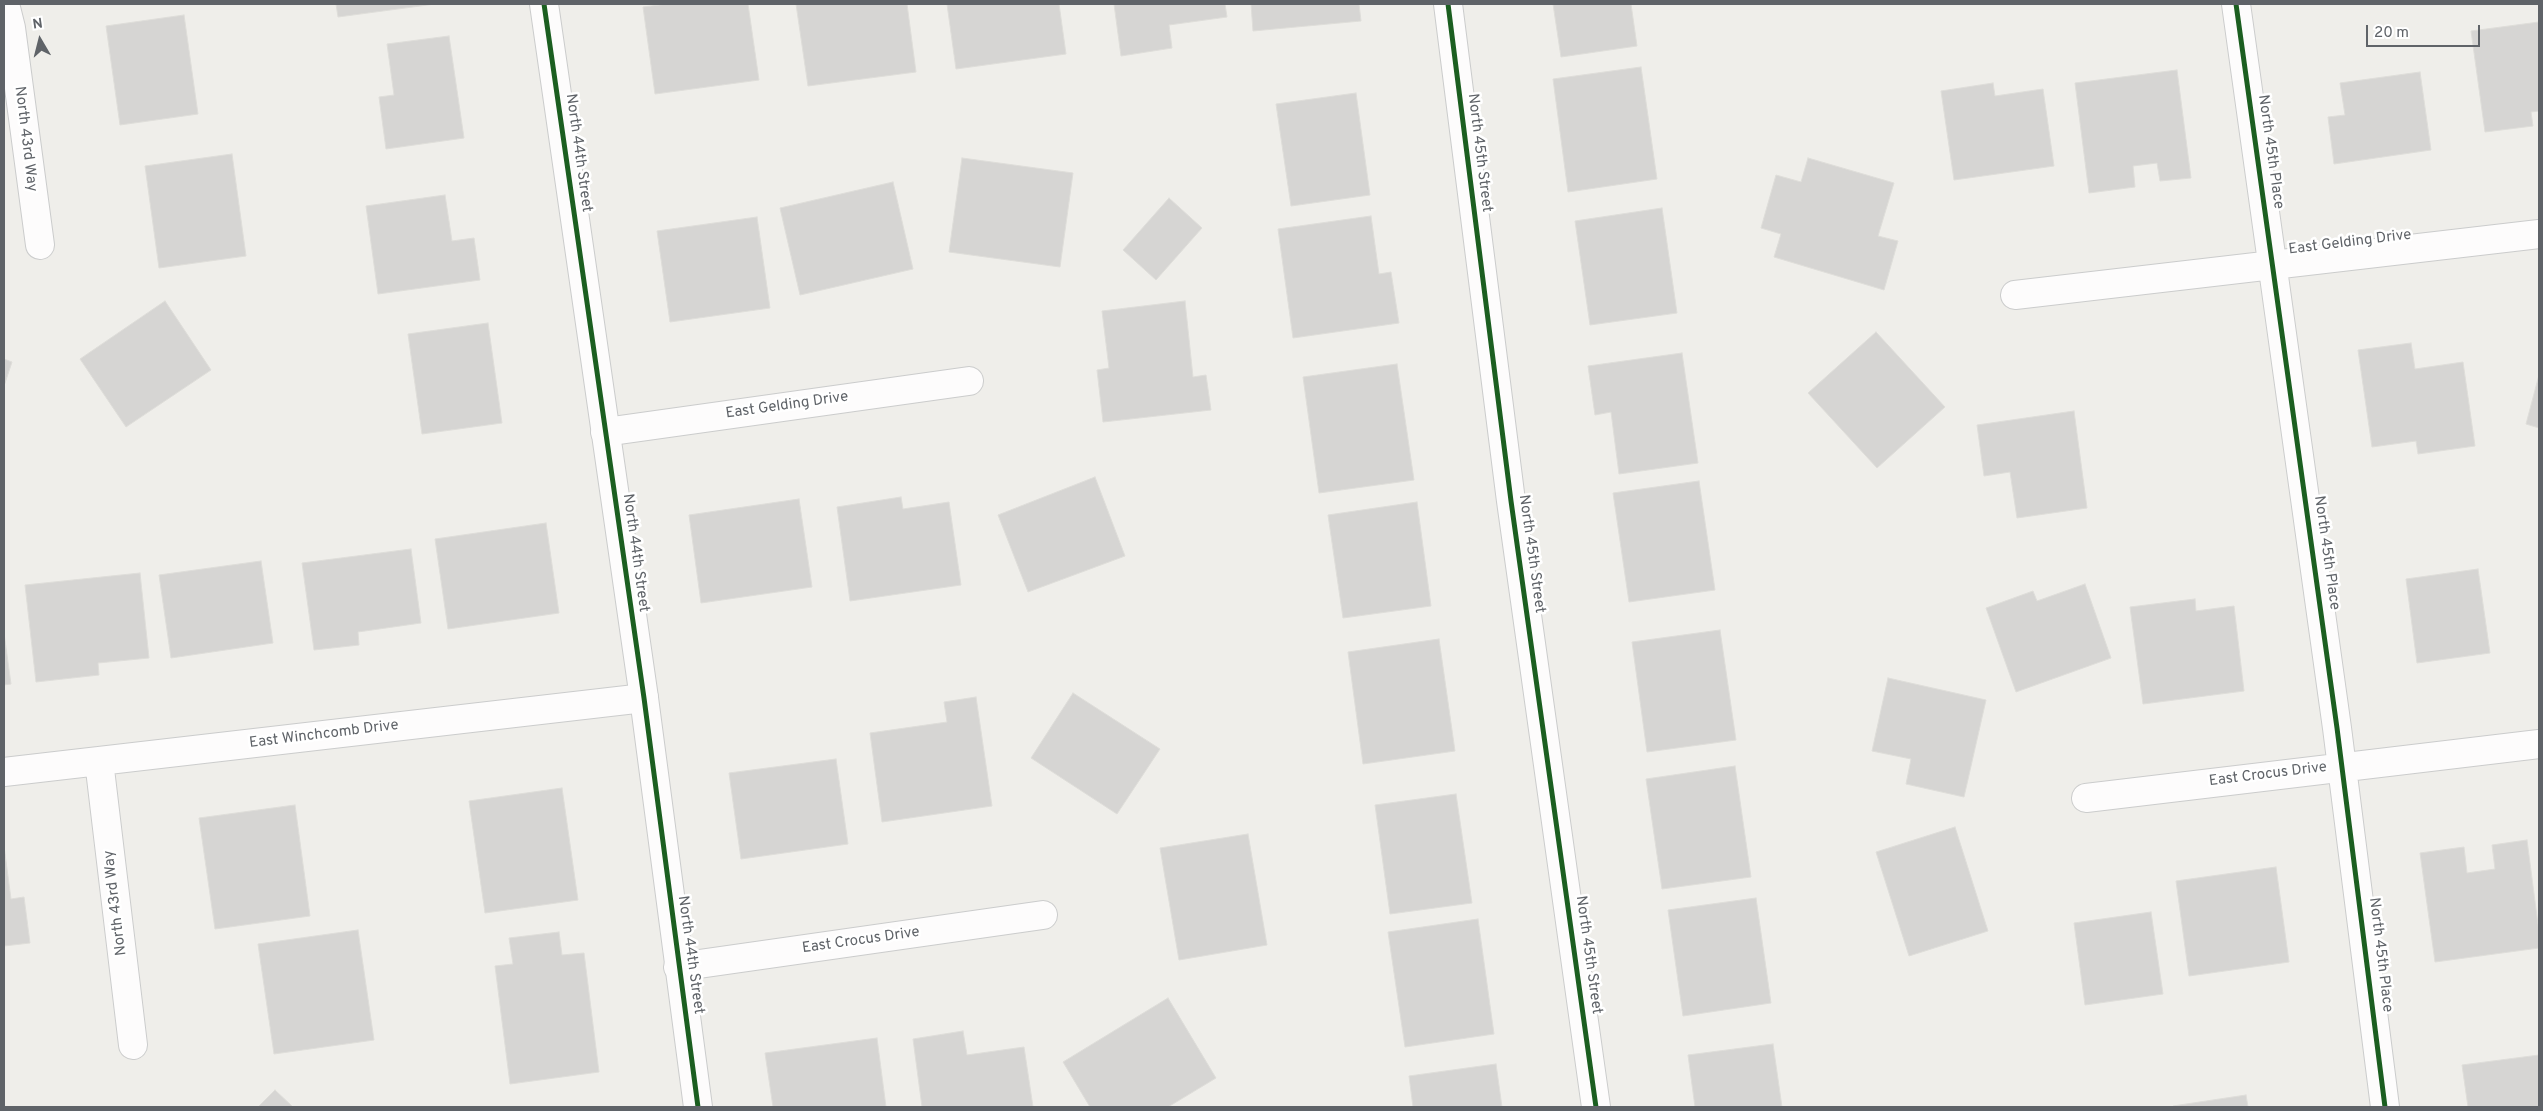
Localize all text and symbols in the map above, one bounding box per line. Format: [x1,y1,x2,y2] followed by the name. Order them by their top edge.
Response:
[15,15,65,65] north arrow
[2368,15,2482,47] scale bar
[32,16,44,34] text: N
[2374,24,2409,43] text: 20 m
[10,85,40,193] street label: North 43rd Way
[561,93,595,213] street label: North 44th Street
[1463,93,1495,213] street label: North 45th Street
[2253,94,2287,210] street label: North 45th Place
[2288,227,2412,259] street label: East Gelding Drive
[725,388,849,424] street label: East Gelding Drive
[618,493,652,613] street label: North 44th Street
[1514,494,1548,614] street label: North 45th Street
[2309,495,2343,611] street label: North 45th Place
[248,717,400,753] street label: East Winchcomb Drive
[2208,759,2328,791] street label: East Crocus Drive
[101,849,131,957] street label: North 43rd Way
[673,895,707,1015] street label: North 44th Street
[1571,895,1605,1015] street label: North 45th Street
[2364,897,2396,1013] street label: North 45th Place
[801,924,921,958] street label: East Crocus Drive

